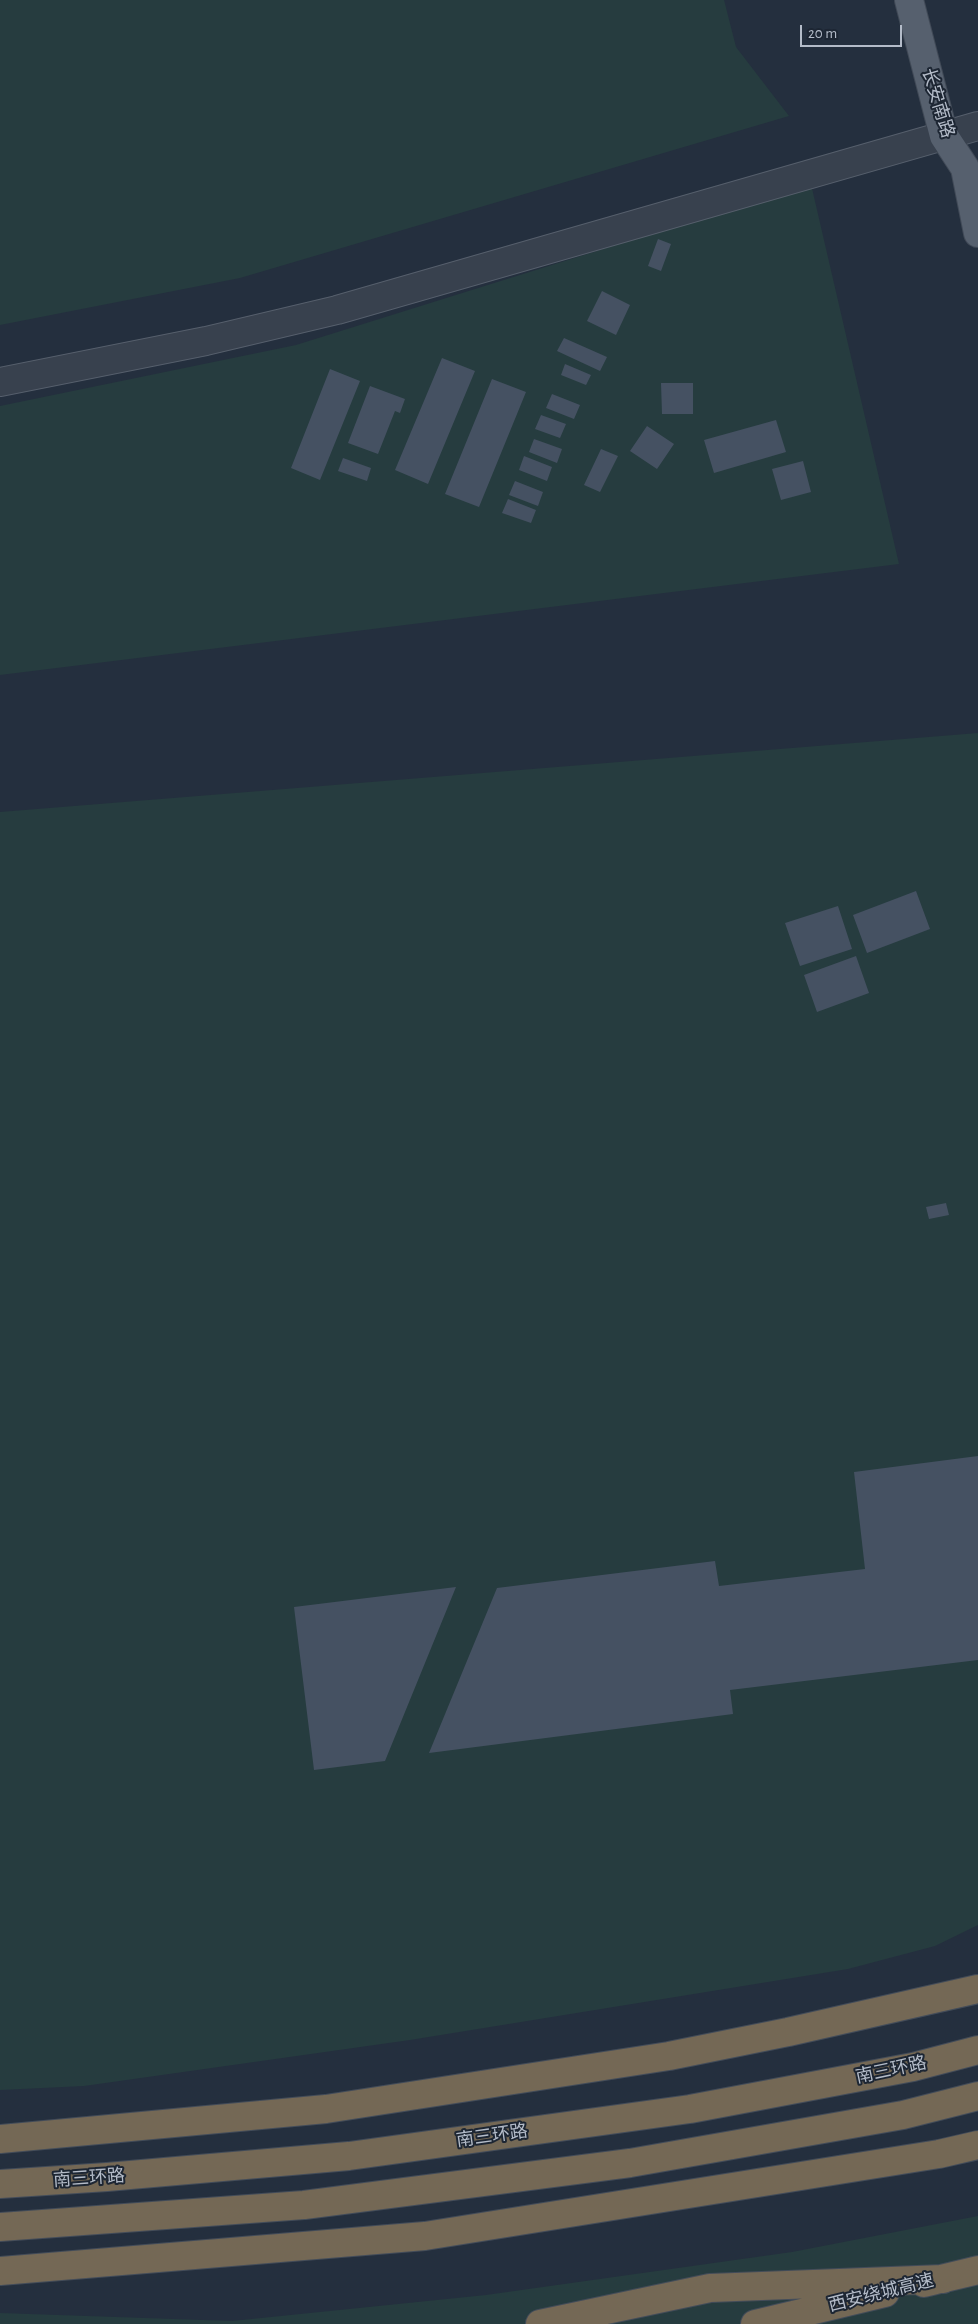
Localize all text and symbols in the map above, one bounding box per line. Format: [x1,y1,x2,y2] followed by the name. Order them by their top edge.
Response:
[803,15,906,47] scale bar
[808,26,837,41] text: 20 m
[917,65,959,141] street label: 长安南路
[854,2052,928,2088] street label: 南三环路
[455,2120,529,2152] street label: 南三环路
[52,2165,126,2191] street label: 南三环路
[826,2269,936,2317] street label: 西安绕城高速

